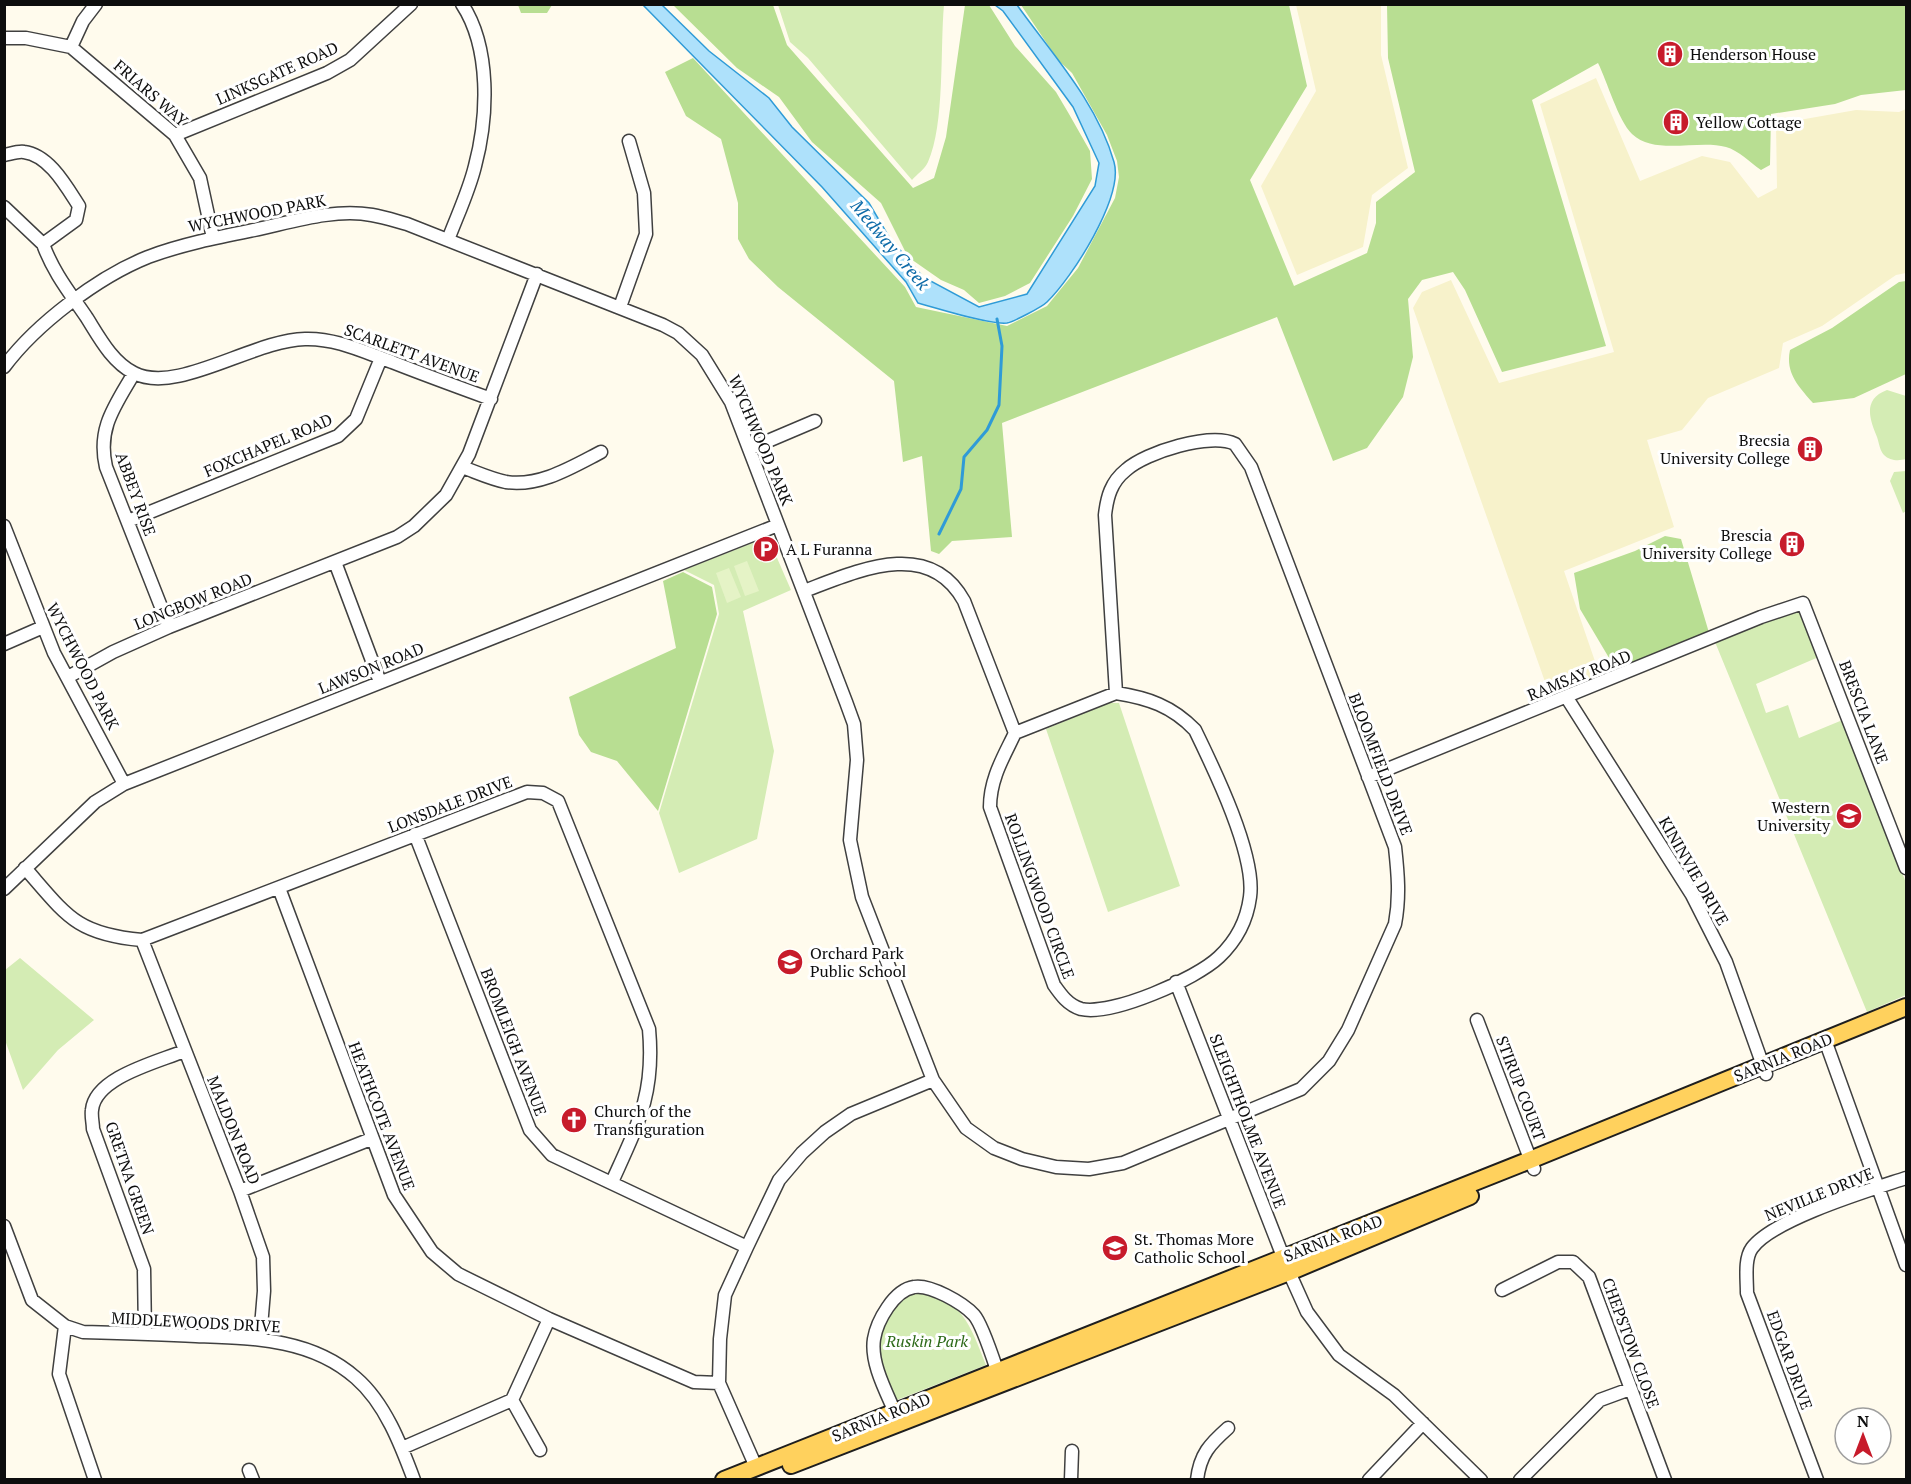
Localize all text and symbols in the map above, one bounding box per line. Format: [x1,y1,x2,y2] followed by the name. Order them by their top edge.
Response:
[212,36,342,110] street label: LINKSGATE ROAD
[1655,39,1685,69] building icon: Henderson House
[1690,43,1816,65] place label: Henderson House
[109,55,193,132] street label: FRIARS WAY
[1661,107,1691,137] building icon: Yellow Cottage
[1696,111,1802,133] place label: Yellow Cottage
[186,189,328,237] street label: WYCHWOOD PARK
[845,193,936,295] water label: Medway Creek
[341,318,483,388] street label: SCARLETT AVENUE
[724,371,799,509] street label: WYCHWOOD PARK
[200,408,336,482] street label: FOXCHAPEL ROAD
[1660,429,1790,469] place label: Brecsia University College
[1795,434,1825,464] building icon: Brecsia University College
[111,449,161,539] street label: ABBEY RISE
[1642,524,1772,564] place label: Brescia University College
[1777,529,1807,559] building icon: Brescia University College
[751,534,781,564] parking icon: A L Furanna
[786,538,872,560] place label: A L Furanna
[131,567,255,635] street label: LONGBOW ROAD
[41,599,125,734] street label: WYCHWOOD PARK
[315,637,427,699] street label: LAWSON ROAD
[1524,644,1634,706] street label: RAMSAY ROAD
[1834,657,1894,767] street label: BRESCIA LANE
[1344,690,1418,838] street label: BLOOMFIELD DRIVE
[385,770,515,838] street label: LONSDALE DRIVE
[1757,796,1831,836] place label: Western University
[1834,801,1864,831] school or university icon: Western University
[1000,810,1080,982] street label: ROLLINGWOOD CIRCLE
[1654,813,1734,929] street label: KININVIE DRIVE
[810,942,907,982] place label: Orchard Park Public School
[775,947,805,977] school or university icon: Orchard Park Public School
[476,965,552,1119] street label: BROMLEIGH AVENUE
[1730,1027,1836,1087] street label: SARNIA ROAD
[1205,1031,1291,1211] street label: SLEIGHTHOLME AVENUE
[1491,1033,1551,1144] street label: STIRUP COURT
[343,1038,421,1194] street label: HEATHCOTE AVENUE
[202,1072,266,1188] street label: MALDON ROAD
[594,1100,705,1140] place label: Church of the Transfiguration
[559,1105,589,1135] church icon: Church of the Transfiguration
[100,1119,160,1238] street label: GRETNA GREEN
[1761,1162,1877,1226] street label: NEVILLE DRIVE
[1280,1209,1386,1267] street label: SARNIA ROAD
[1134,1228,1254,1268] place label: St. Thomas More Catholic School
[1100,1233,1130,1263] school or university icon: St. Thomas More Catholic School
[1597,1275,1665,1411] street label: CHEPSTOW CLOSE
[111,1307,281,1337] street label: MIDDLEWOODS DRIVE
[1762,1307,1818,1413] street label: EDGAR DRIVE
[885,1330,968,1352] park label: Ruskin Park
[828,1387,934,1447] street label: SARNIA ROAD
[1833,1406,1893,1466] north arrow
[1857,1410,1869,1432] text: N

